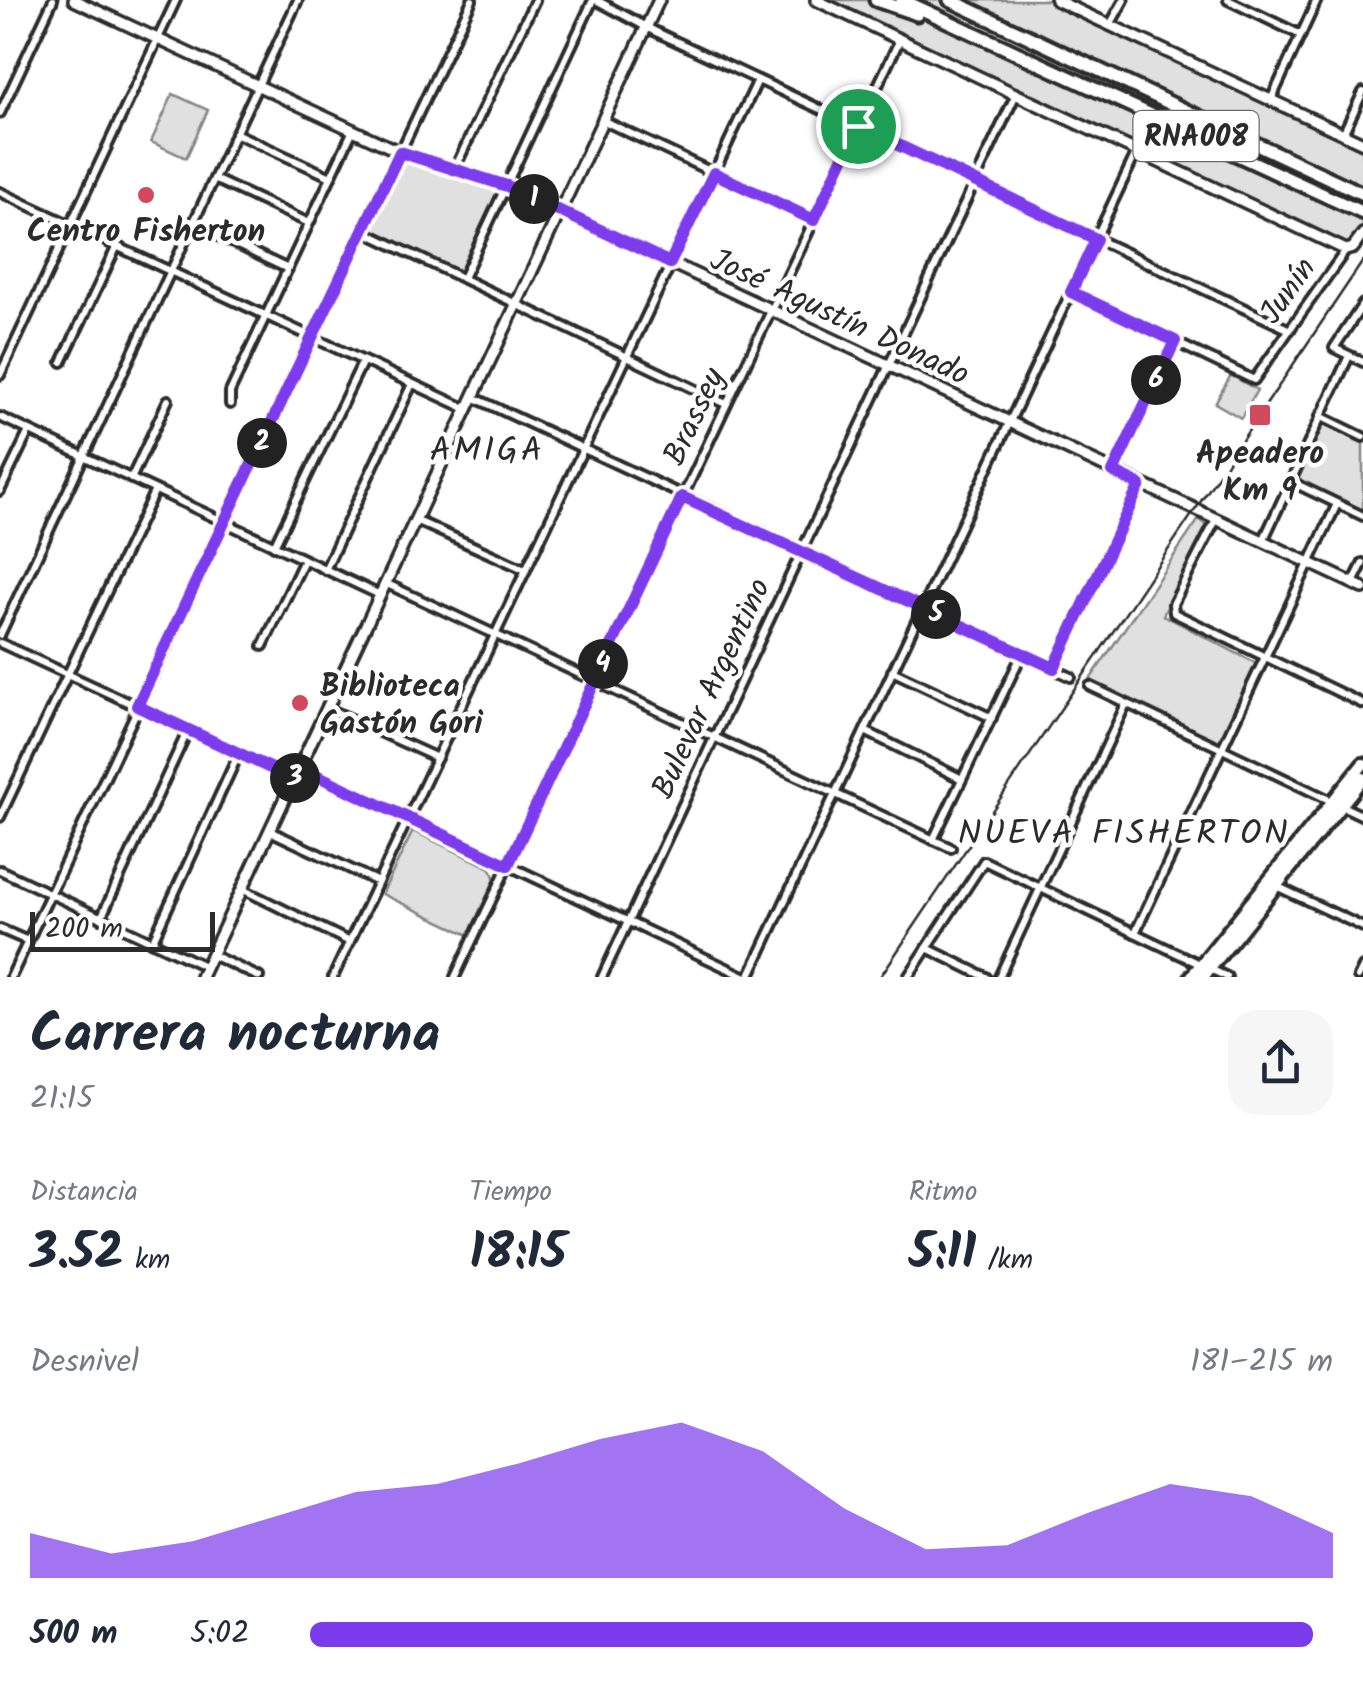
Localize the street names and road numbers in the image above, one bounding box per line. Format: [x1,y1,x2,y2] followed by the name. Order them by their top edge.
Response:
[1134,111,1258,161] road number: RNA008
[701,236,977,401] street label: José Agustín Donado
[1247,247,1331,336] street label: Junín
[650,359,740,474] street label: Brassey
[639,570,786,808] street label: Bulevar Argentino

